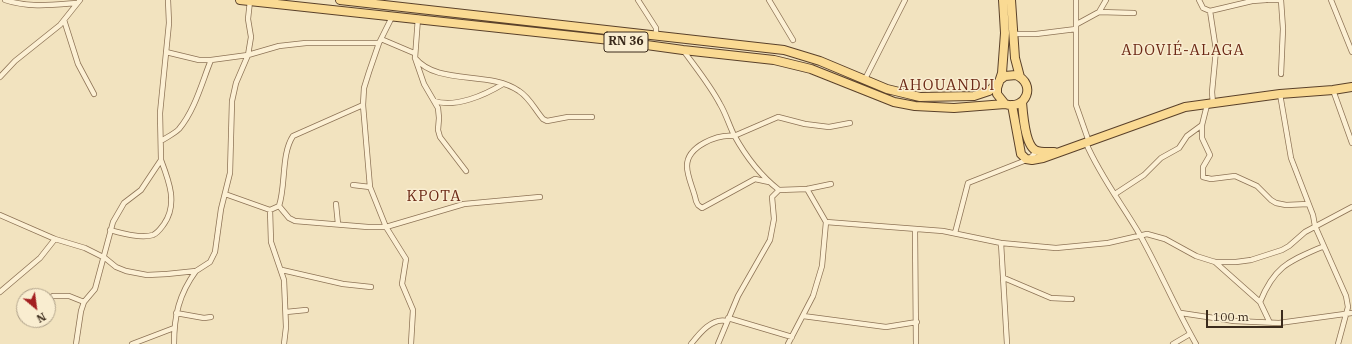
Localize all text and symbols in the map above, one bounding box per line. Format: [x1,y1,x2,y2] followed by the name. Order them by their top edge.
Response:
[604,32,648,52] road number: RN 36
[1121,42,1245,60] district label: ADOVIÉ-ALAGA
[899,77,995,95] district label: AHOUANDJI
[407,188,461,206] district label: KPOTA
[16,288,56,328] north arrow
[1208,302,1285,328] scale bar
[34,309,49,326] text: N
[1213,309,1249,324] text: 100 m

